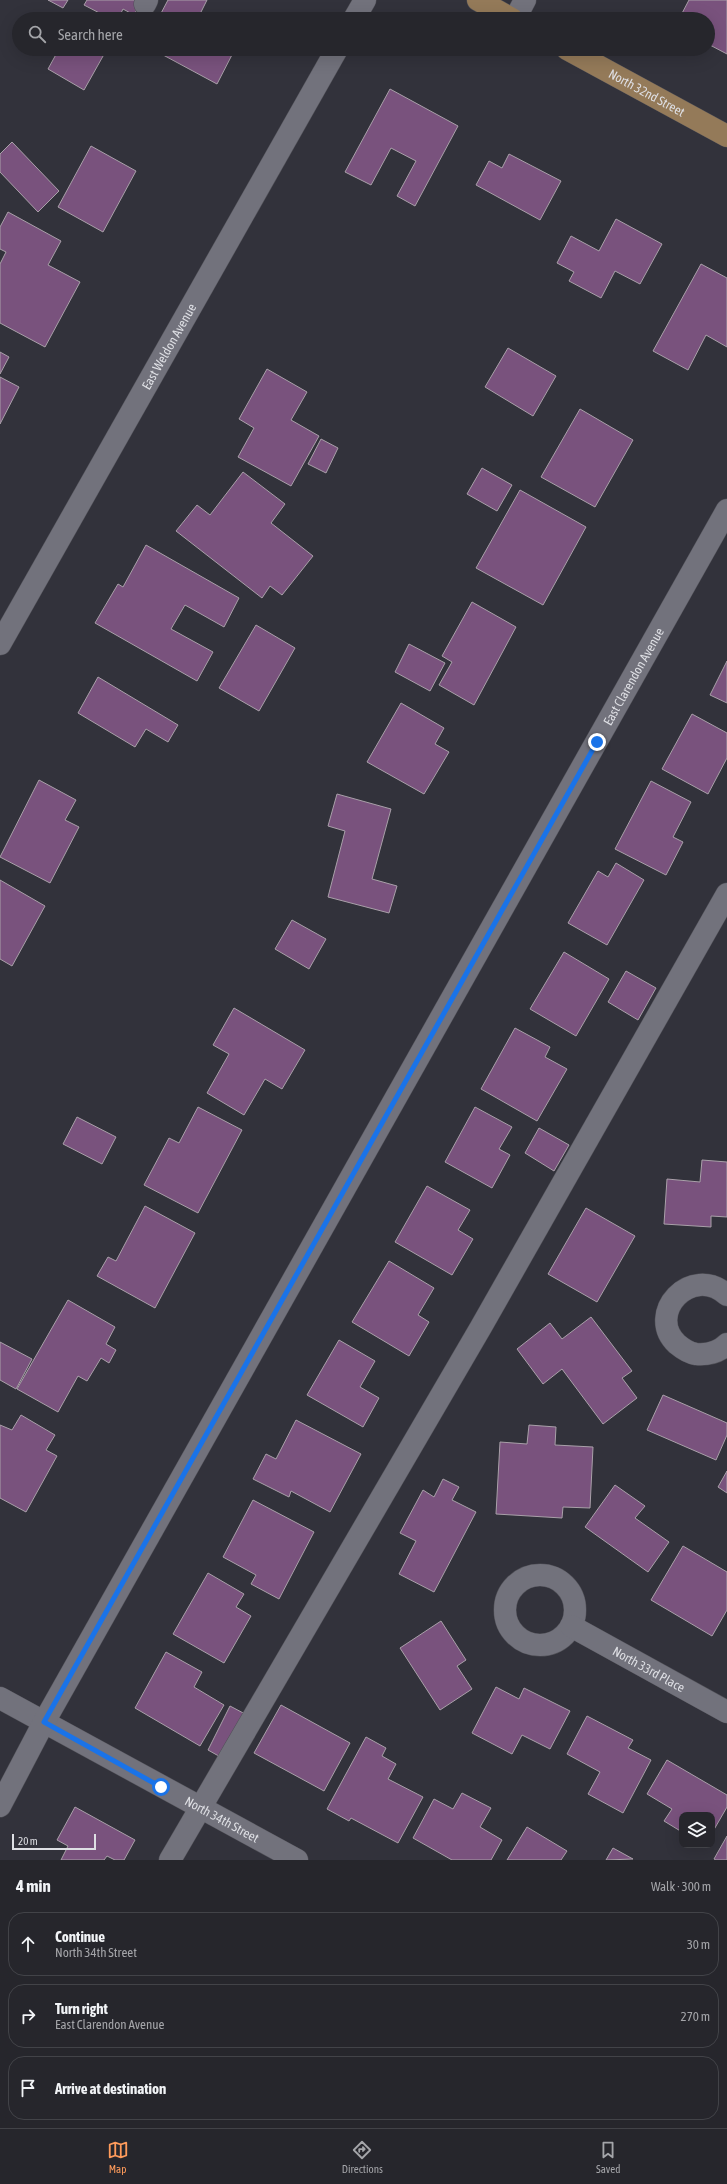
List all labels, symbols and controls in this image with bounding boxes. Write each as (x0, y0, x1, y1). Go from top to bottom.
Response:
search box (12, 12, 715, 56)
icon: search (26, 23, 48, 45)
text: Search here (58, 26, 123, 43)
street label: North 32nd Street (606, 66, 688, 119)
street label: East Weldon Avenue (138, 301, 199, 392)
street label: East Clarendon Avenue (600, 625, 667, 728)
route end (588, 733, 606, 751)
street label: North 33rd Place (610, 1643, 688, 1695)
route start (152, 1778, 170, 1796)
street label: North 34th Street (183, 1793, 262, 1845)
map controls (679, 1812, 715, 1848)
button: layers (679, 1812, 715, 1848)
scale bar (12, 1832, 96, 1851)
text: 20 m (18, 1835, 38, 1847)
text: 4 min (16, 1876, 51, 1896)
text: Walk · 300 m (651, 1879, 711, 1894)
text: Continue (55, 1928, 105, 1945)
icon: ahead (17, 1933, 39, 1955)
text: 30 m (687, 1937, 710, 1952)
text: North 34th Street (55, 1945, 137, 1960)
text: Turn right (55, 2000, 108, 2017)
icon: right (17, 2005, 39, 2027)
text: 270 m (681, 2009, 710, 2024)
text: East Clarendon Avenue (55, 2017, 164, 2032)
icon: arrive (17, 2077, 39, 2099)
text: Arrive at destination (55, 2080, 166, 2097)
tab: Map (107, 2139, 129, 2175)
tab: Directions (342, 2139, 383, 2175)
tab: Saved (596, 2139, 620, 2175)

